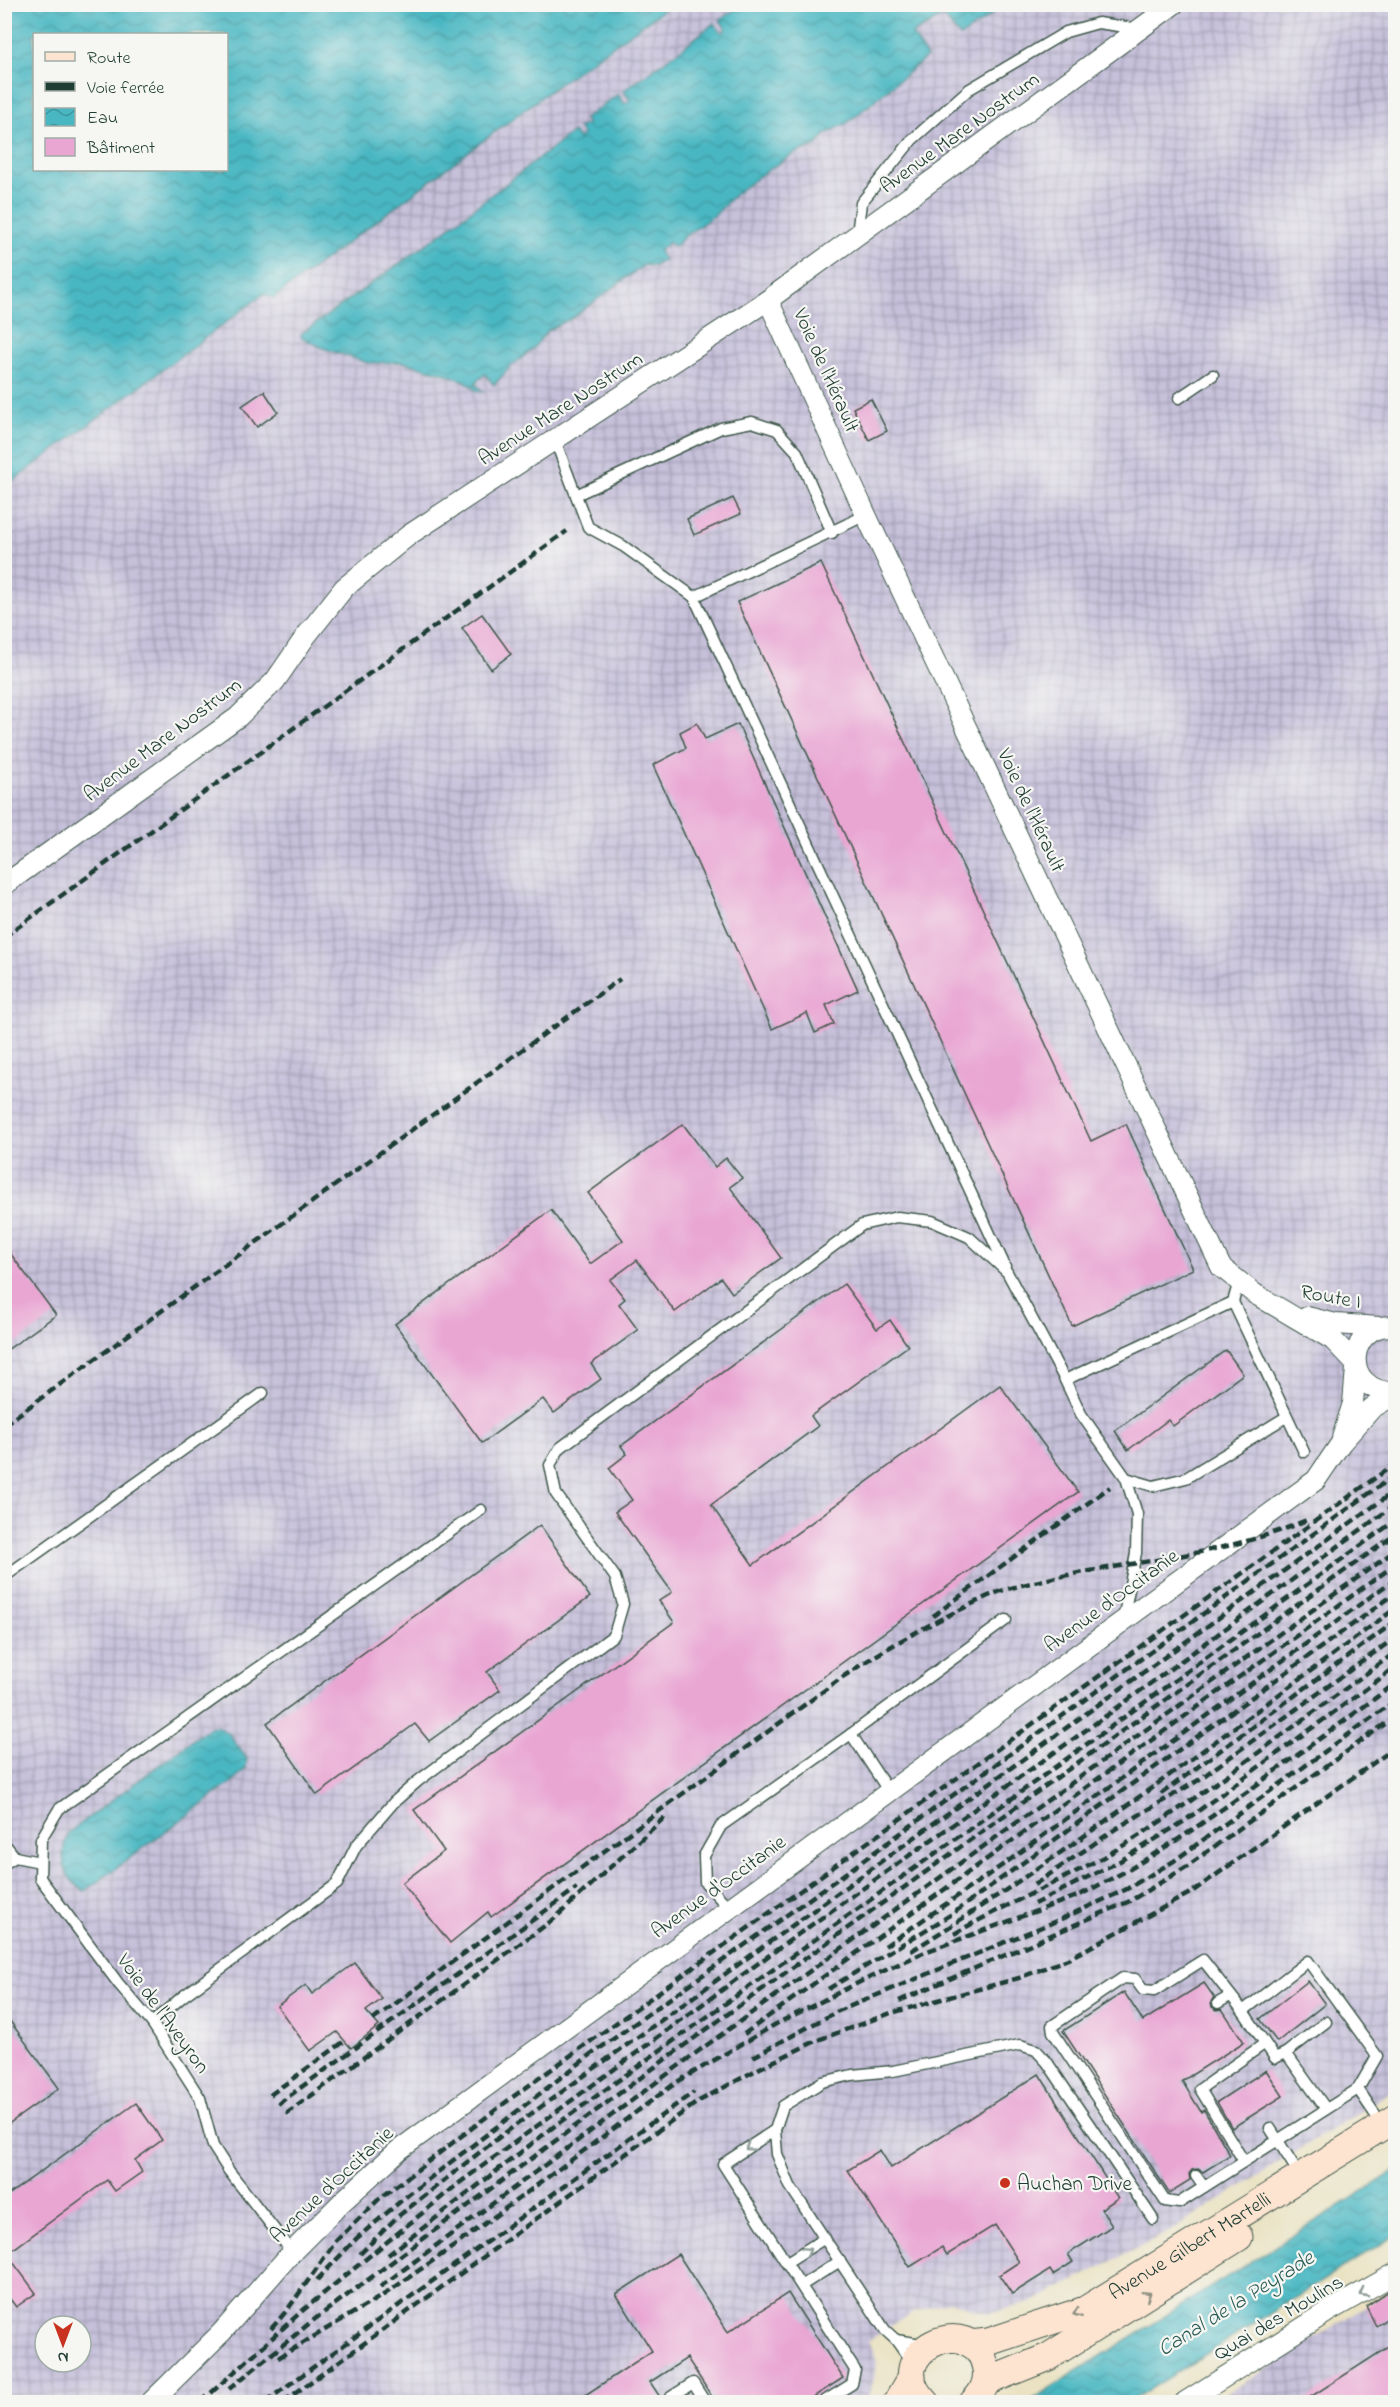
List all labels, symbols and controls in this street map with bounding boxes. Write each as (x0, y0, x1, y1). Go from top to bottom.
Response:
legend (33, 33, 228, 171)
text: Route (87, 46, 132, 72)
street label: Avenue Mare Nostrum (874, 65, 1046, 202)
text: Voie ferrée (86, 76, 165, 102)
text: Eau (87, 106, 118, 132)
text: Bâtiment (86, 136, 155, 162)
street label: Voie de l'Hérault (784, 303, 866, 438)
street label: Avenue Mare Nostrum (473, 345, 649, 474)
street label: Avenue Mare Nostrum (78, 671, 248, 810)
street label: Voie de l'Hérault (988, 743, 1072, 878)
street label: Route I (1298, 1278, 1363, 1318)
street label: Avenue d'Occitanie (1039, 1542, 1186, 1661)
street label: Avenue d'Occitanie (646, 1828, 793, 1947)
street label: Voie de l'Aveyron (106, 1947, 216, 2082)
street label: Avenue d'Occitanie (264, 2119, 402, 2251)
one-way arrow (745, 2140, 756, 2151)
place label: Auchan Drive (1017, 2170, 1133, 2200)
marker: Auchan Drive (998, 2176, 1012, 2190)
street label: Avenue Gilbert Martelli (1104, 2186, 1277, 2309)
water label: Canal de la Peyrade (1152, 2243, 1322, 2366)
one-way arrow (801, 2246, 811, 2258)
street label: Quai des Moulins (1208, 2268, 1350, 2369)
one-way arrow (1358, 2286, 1369, 2297)
one-way arrow (1141, 2291, 1152, 2302)
one-way arrow (1072, 2305, 1083, 2318)
north arrow (33, 2314, 93, 2374)
text: N (57, 2345, 68, 2369)

